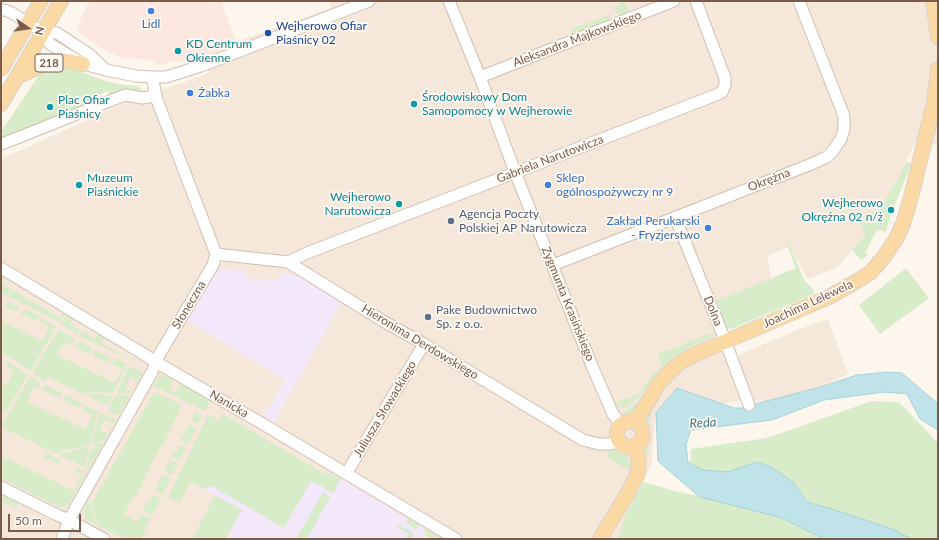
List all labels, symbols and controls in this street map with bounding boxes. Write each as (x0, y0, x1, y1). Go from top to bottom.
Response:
marker: Lidl (146, 6, 156, 16)
north arrow (8, 8, 48, 48)
street label: Aleksandra Majkowskiego (511, 8, 643, 70)
place label: Lidl (142, 17, 160, 31)
place label: Wejherowo Ofiar Piaśnicy 02 (276, 19, 367, 47)
text: N (33, 25, 47, 36)
marker: Wejherowo Ofiar Piaśnicy 02 (263, 28, 273, 38)
place label: KD Centrum Okienne (186, 37, 252, 65)
marker: KD Centrum Okienne (173, 46, 183, 56)
road number: 218 (35, 54, 63, 72)
place label: Żabka (198, 86, 230, 100)
marker: Żabka (185, 88, 195, 98)
place label: Środowiskowy Dom Samopomocy w Wejherowie (422, 90, 572, 118)
place label: Plac Ofiar Piaśnicy (58, 93, 110, 121)
marker: Środowiskowy Dom Samopomocy w Wejherowie (409, 99, 419, 109)
marker: Plac Ofiar Piaśnicy (45, 102, 55, 112)
street label: Gabriela Narutowicza (495, 132, 605, 186)
street label: Okrężna (746, 165, 792, 195)
place label: Muzeum Piaśnickie (87, 171, 139, 199)
place label: Sklep ogólnospożywczy nr 9 (556, 171, 673, 199)
marker: Muzeum Piaśnickie (74, 180, 84, 190)
marker: Sklep ogólnospożywczy nr 9 (543, 180, 553, 190)
place label: Wejherowo Narutowicza (325, 190, 391, 218)
place label: Wejherowo Okrężna 02 n/ż (801, 196, 883, 224)
marker: Wejherowo Narutowicza (394, 199, 404, 209)
marker: Wejherowo Okrężna 02 n/ż (886, 205, 896, 215)
place label: Agencja Poczty Polskiej AP Narutowicza (459, 207, 587, 235)
place label: Zakład Perukarski - Fryzjerstwo (606, 214, 700, 242)
marker: Agencja Poczty Polskiej AP Narutowicza (446, 216, 456, 226)
marker: Zakład Perukarski - Fryzjerstwo (703, 223, 713, 233)
street label: Zygmunta Krasińskiego (538, 245, 598, 363)
street label: Joachima Lelewela (761, 277, 855, 331)
street label: Słoneczna (169, 278, 209, 332)
street label: Dolna (700, 294, 726, 328)
street label: Hieronima Derdowskiego (359, 301, 481, 383)
place label: Pake Budownictwo Sp. z o.o. (436, 303, 537, 331)
marker: Pake Budownictwo Sp. z o.o. (423, 312, 433, 322)
street label: Juliusza Słowackiego (351, 358, 419, 460)
street label: Nanicka (207, 387, 251, 421)
water label: Reda (689, 414, 717, 432)
scale bar (10, 506, 83, 532)
text: 50 m (15, 513, 42, 528)

